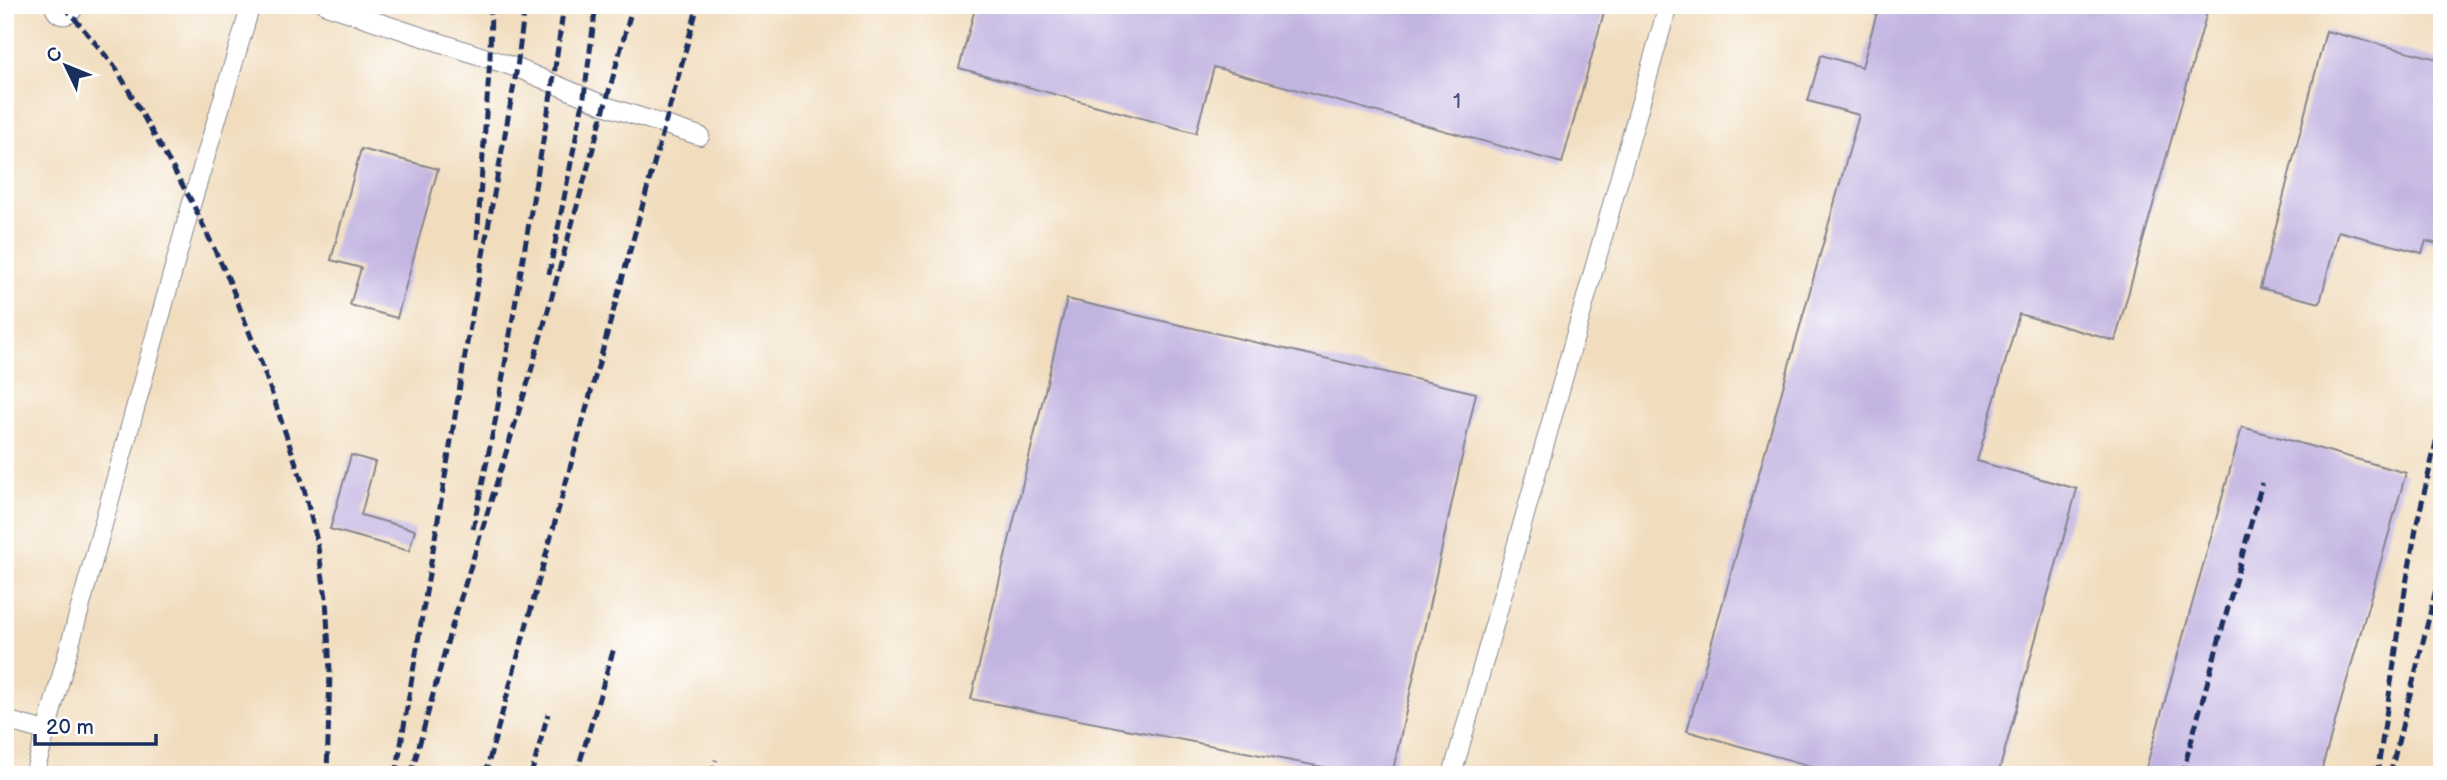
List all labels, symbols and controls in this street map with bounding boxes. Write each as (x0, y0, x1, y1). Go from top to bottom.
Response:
north arrow (32, 32, 102, 102)
text: С (42, 43, 68, 68)
house number: 1 (1453, 89, 1461, 114)
scale bar (35, 703, 156, 747)
text: 20 m (46, 715, 94, 740)

